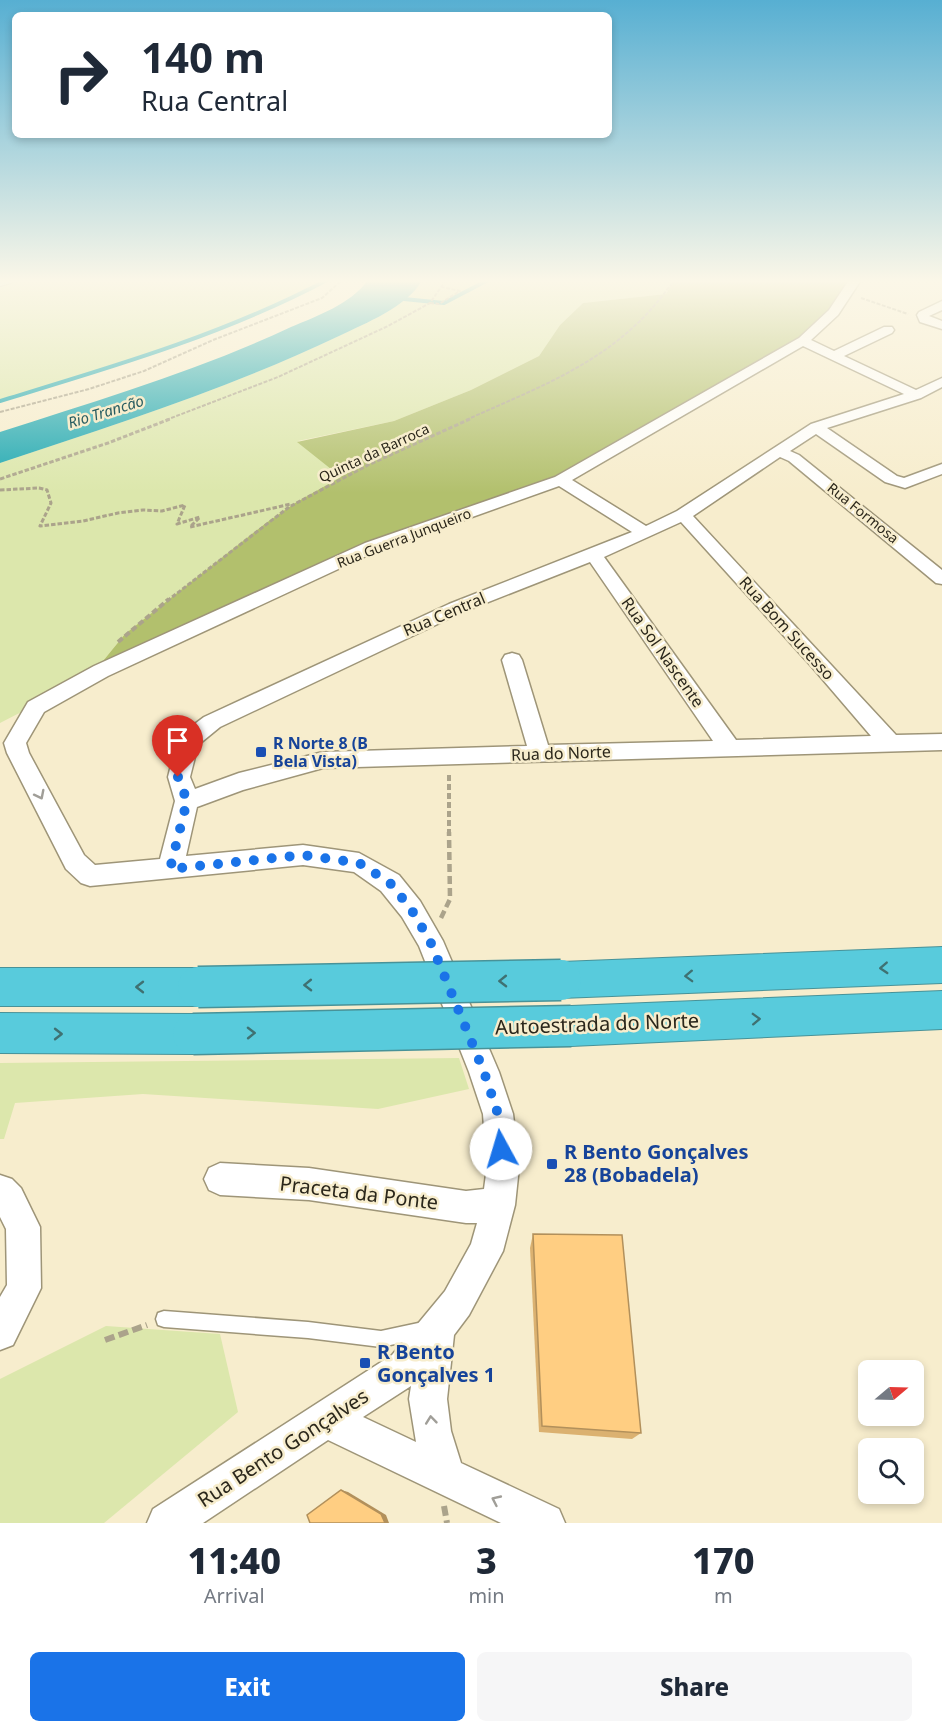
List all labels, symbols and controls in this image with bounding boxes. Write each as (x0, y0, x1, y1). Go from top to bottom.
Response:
text: 140 m (141, 28, 265, 85)
icon: right (42, 36, 120, 114)
text: Rua Central (141, 82, 288, 119)
water label: Rio Trancão (65, 390, 146, 432)
street label: Quinta da Barroca (315, 419, 432, 486)
street label: Rua Formosa (824, 478, 903, 547)
street label: Rua Guerra Junqueiro (334, 503, 474, 572)
street label: Rua Bom Sucesso (734, 571, 840, 685)
street label: Rua Central (400, 587, 488, 641)
street label: Rua Sol Nascente (617, 592, 709, 712)
pin (152, 715, 203, 777)
icon: arrive (161, 724, 194, 757)
place label: R Norte 8 (B Bela Vista) (273, 732, 368, 772)
street label: Rua do Norte (511, 740, 611, 766)
marker: R Norte 8 (B Bela Vista) (254, 745, 268, 759)
one-way arrow (33, 789, 44, 800)
one-way arrow (879, 961, 888, 974)
one-way arrow (684, 970, 693, 982)
one-way arrow (498, 975, 507, 988)
one-way arrow (304, 979, 313, 991)
one-way arrow (135, 981, 144, 993)
street label: Autoestrada do Norte (495, 1006, 699, 1041)
one-way arrow (751, 1012, 760, 1025)
one-way arrow (247, 1026, 256, 1039)
one-way arrow (54, 1028, 63, 1040)
position arrow (469, 1117, 533, 1181)
place label: R Bento Gonçalves 28 (Bobadela) (564, 1138, 749, 1188)
marker: R Bento Gonçalves 28 (Bobadela) (545, 1157, 559, 1171)
street label: Praceta da Ponte (278, 1169, 440, 1216)
place label: R Bento Gonçalves 1 (377, 1338, 495, 1388)
marker: R Bento Gonçalves 1 (358, 1356, 372, 1370)
north arrow (858, 1360, 924, 1426)
map controls (858, 1360, 924, 1504)
street label: Rua Bento Gonçalves (192, 1382, 373, 1513)
one-way arrow (425, 1415, 437, 1425)
button: search (858, 1438, 924, 1504)
one-way arrow (491, 1495, 502, 1507)
text: 11:40 (187, 1536, 281, 1585)
text: 3 (476, 1536, 497, 1585)
text: 170 (692, 1536, 755, 1585)
text: Arrival (204, 1582, 265, 1609)
text: min (468, 1582, 505, 1609)
text: m (714, 1582, 733, 1609)
button: Exit (30, 1652, 465, 1721)
button: Share (477, 1652, 912, 1721)

